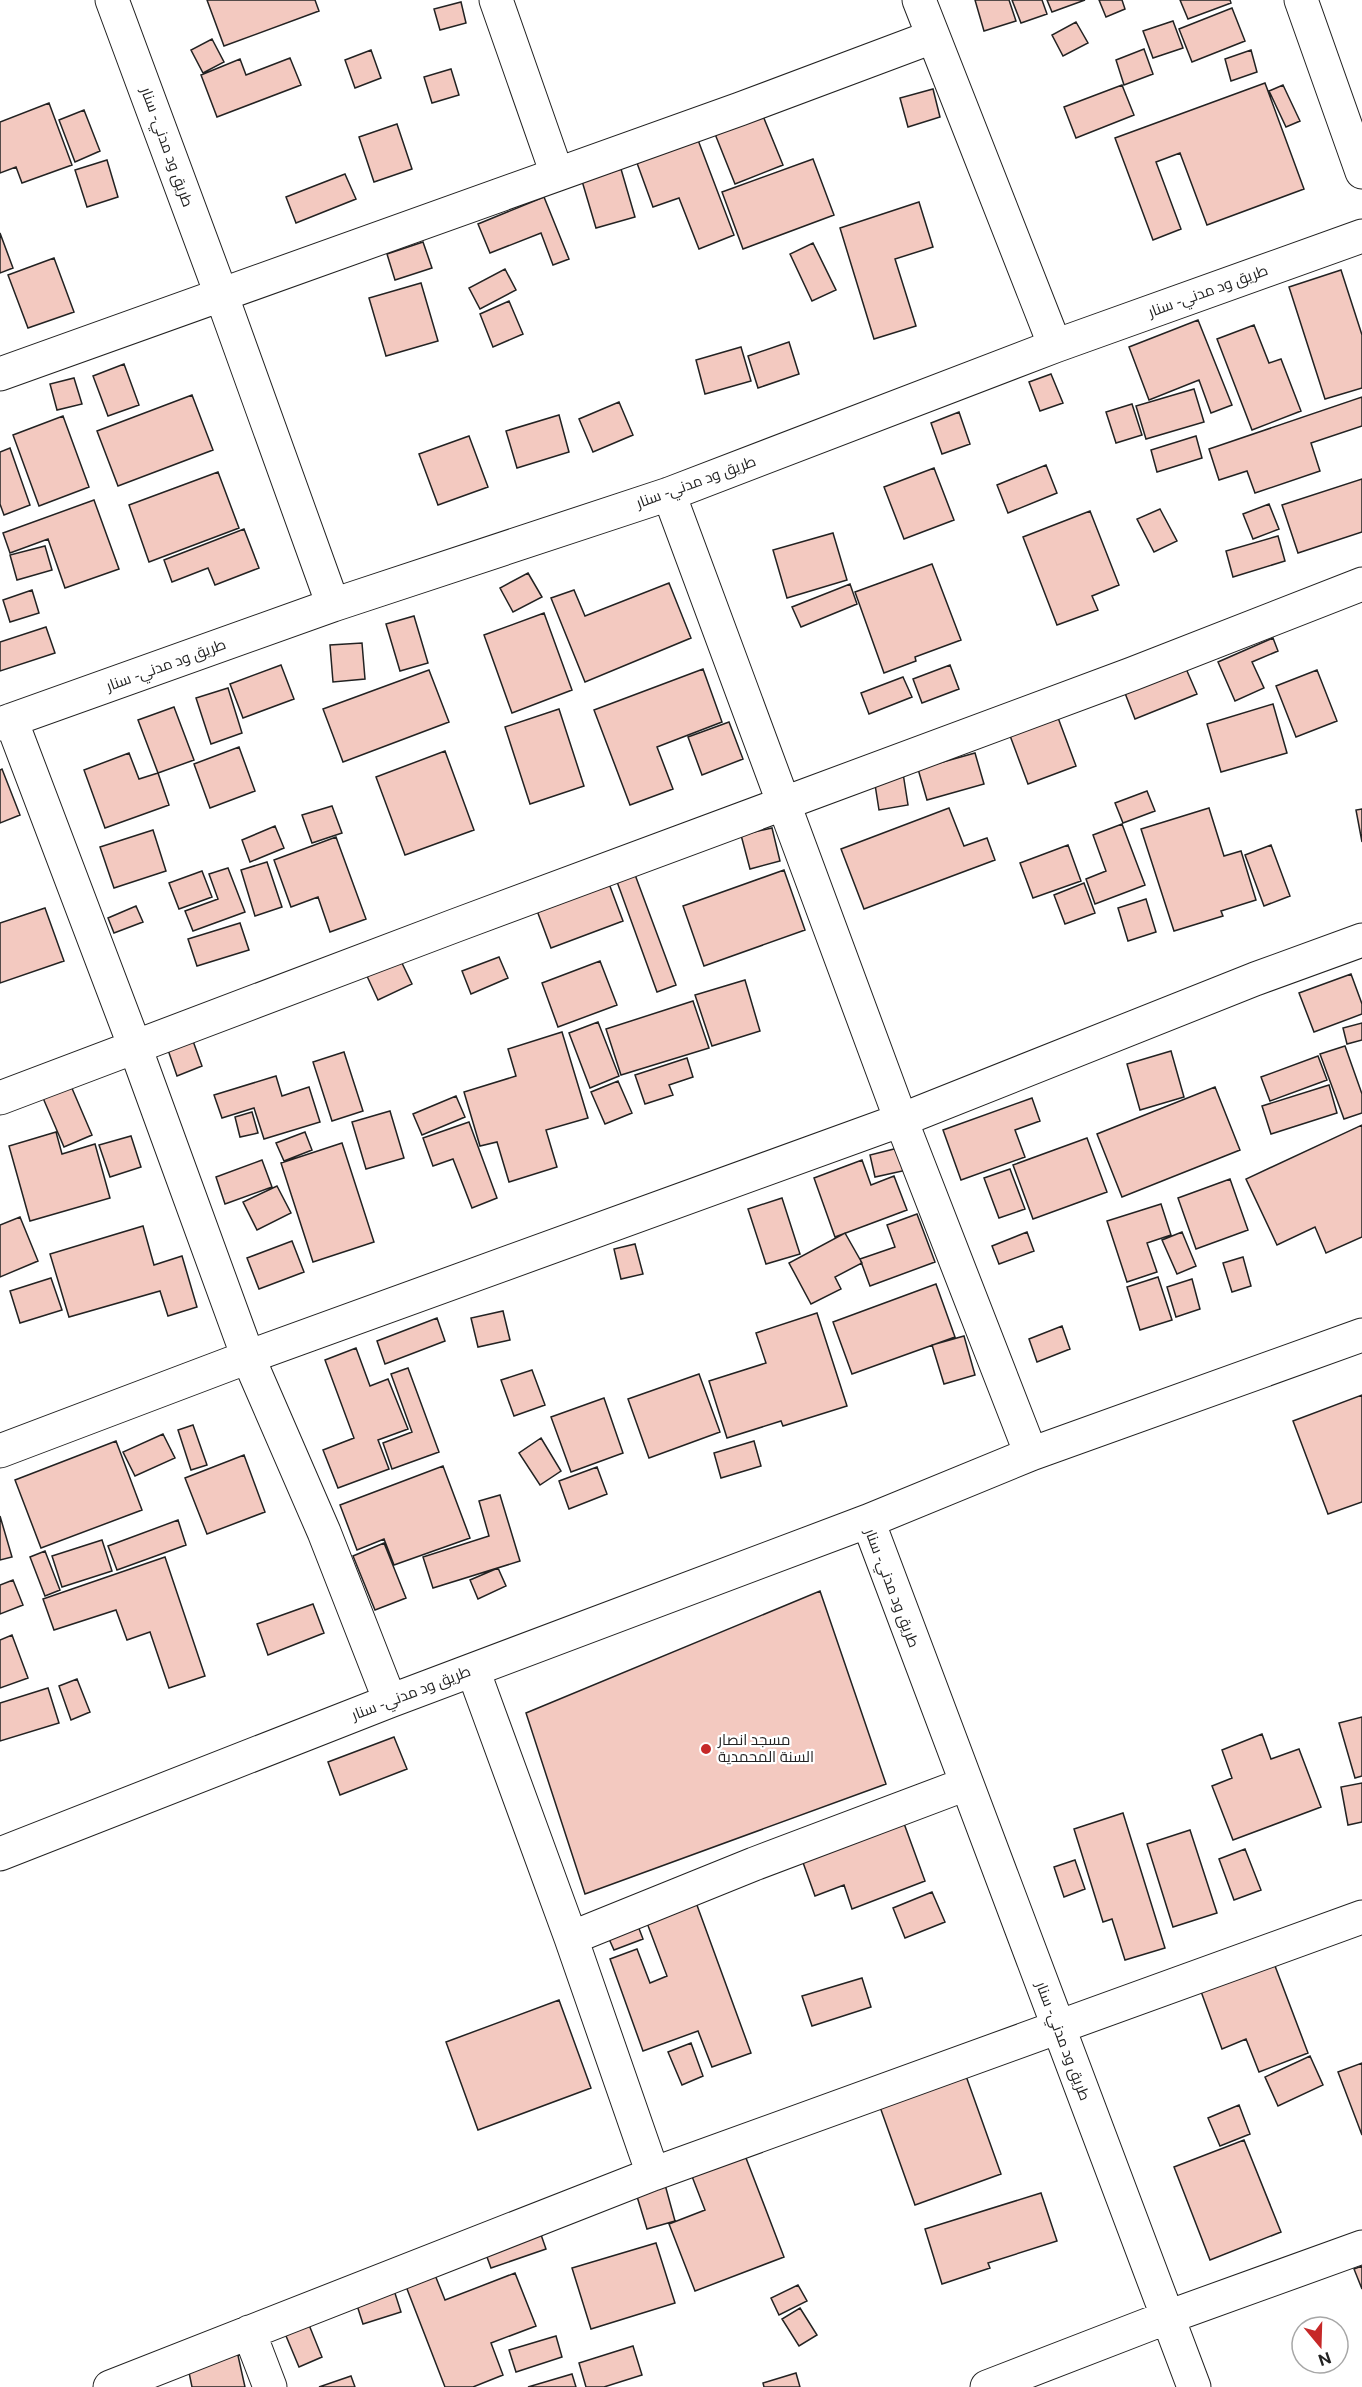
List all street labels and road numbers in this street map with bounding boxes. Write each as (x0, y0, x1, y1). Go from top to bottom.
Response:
street label: طريق ود مدني - سنار (134, 84, 197, 210)
street label: طريق ود مدني - سنار (1145, 261, 1271, 324)
street label: طريق ود مدني - سنار (633, 452, 759, 515)
street label: طريق ود مدني - سنار (103, 635, 229, 698)
street label: طريق ود مدني - سنار (858, 1525, 923, 1651)
street label: طريق ود مدني - سنار (348, 1662, 474, 1727)
street label: طريق ود مدني - سنار (1029, 1978, 1094, 2104)

